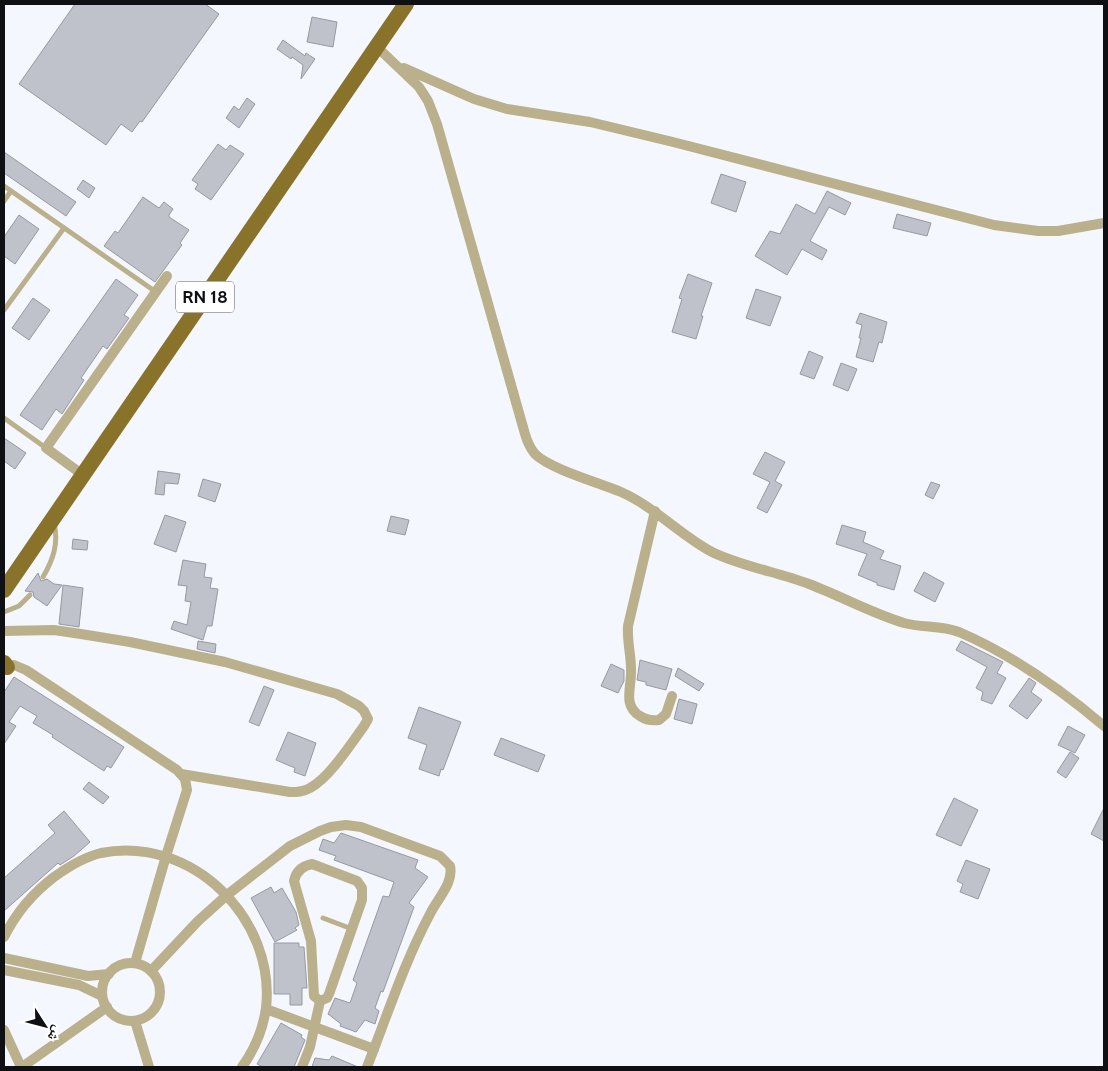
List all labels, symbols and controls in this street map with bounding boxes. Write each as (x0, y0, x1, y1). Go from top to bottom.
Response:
road number: RN 18 (176, 282, 234, 312)
north arrow (20, 1001, 70, 1051)
text: ش (44, 1022, 67, 1045)

